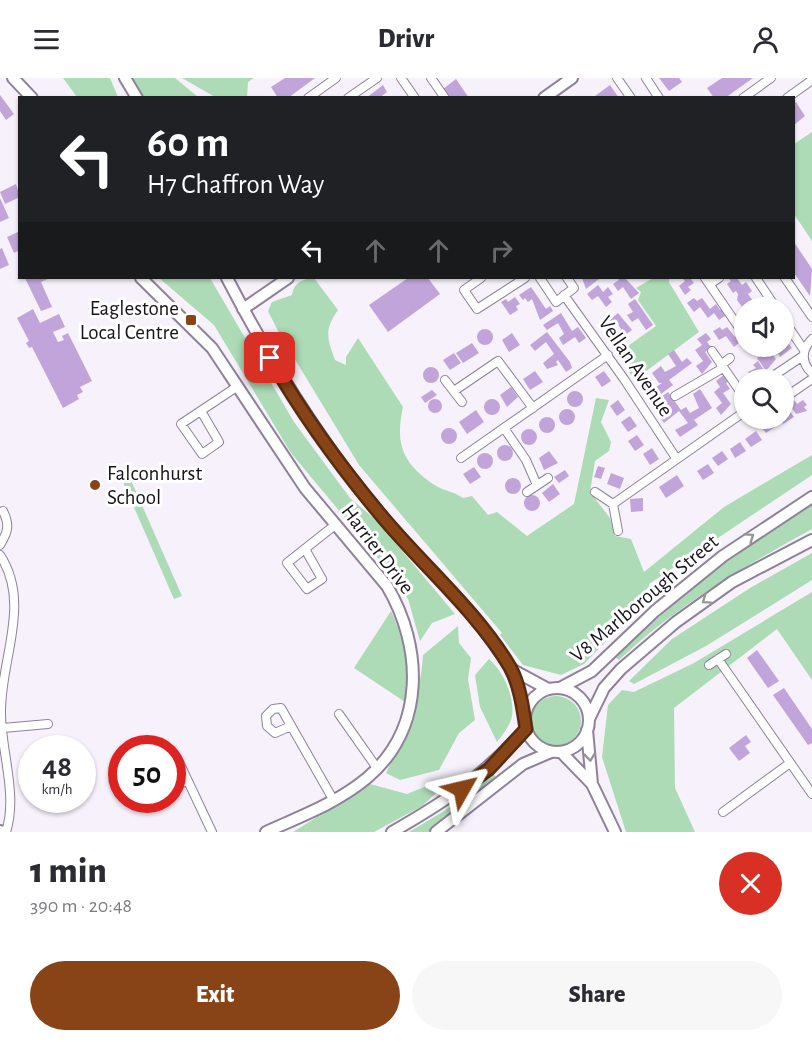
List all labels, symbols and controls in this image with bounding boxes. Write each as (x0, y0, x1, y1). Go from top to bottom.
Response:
icon: menu (30, 23, 63, 56)
icon: person (749, 23, 782, 56)
text: Drivr (378, 25, 434, 52)
icon: left (48, 120, 126, 198)
text: 60 m (147, 122, 229, 164)
text: H7 Chaffron Way (147, 171, 324, 198)
icon: left (296, 234, 329, 267)
icon: ahead (359, 234, 392, 267)
icon: ahead (422, 234, 455, 267)
icon: right (485, 234, 518, 267)
map controls (734, 297, 794, 429)
button: sound (734, 297, 794, 357)
place label: Eaglestone Local Centre (80, 298, 179, 343)
street label: Vellan Avenue (594, 312, 677, 420)
marker: Eaglestone Local Centre (184, 313, 198, 327)
pin (244, 332, 295, 383)
icon: arrive (253, 341, 286, 374)
button: search (734, 369, 794, 429)
place label: Falconhurst School (107, 463, 202, 508)
marker: Falconhurst School (88, 478, 102, 492)
street label: Harrier Drive (337, 501, 418, 598)
street label: V8 Marlborough Street (566, 530, 722, 666)
one-way arrow (743, 533, 754, 544)
one-way arrow (702, 593, 713, 604)
speed limit sign: 50 (108, 735, 186, 813)
text: 48 (42, 752, 72, 782)
one-way arrow (583, 753, 596, 762)
position arrow (430, 757, 494, 821)
text: km/h (42, 782, 72, 797)
button: close (719, 852, 782, 915)
text: 1 min (30, 853, 107, 889)
text: 390 m · 20:48 (30, 896, 132, 916)
button: Exit (30, 961, 400, 1030)
button: Share (412, 961, 782, 1030)

